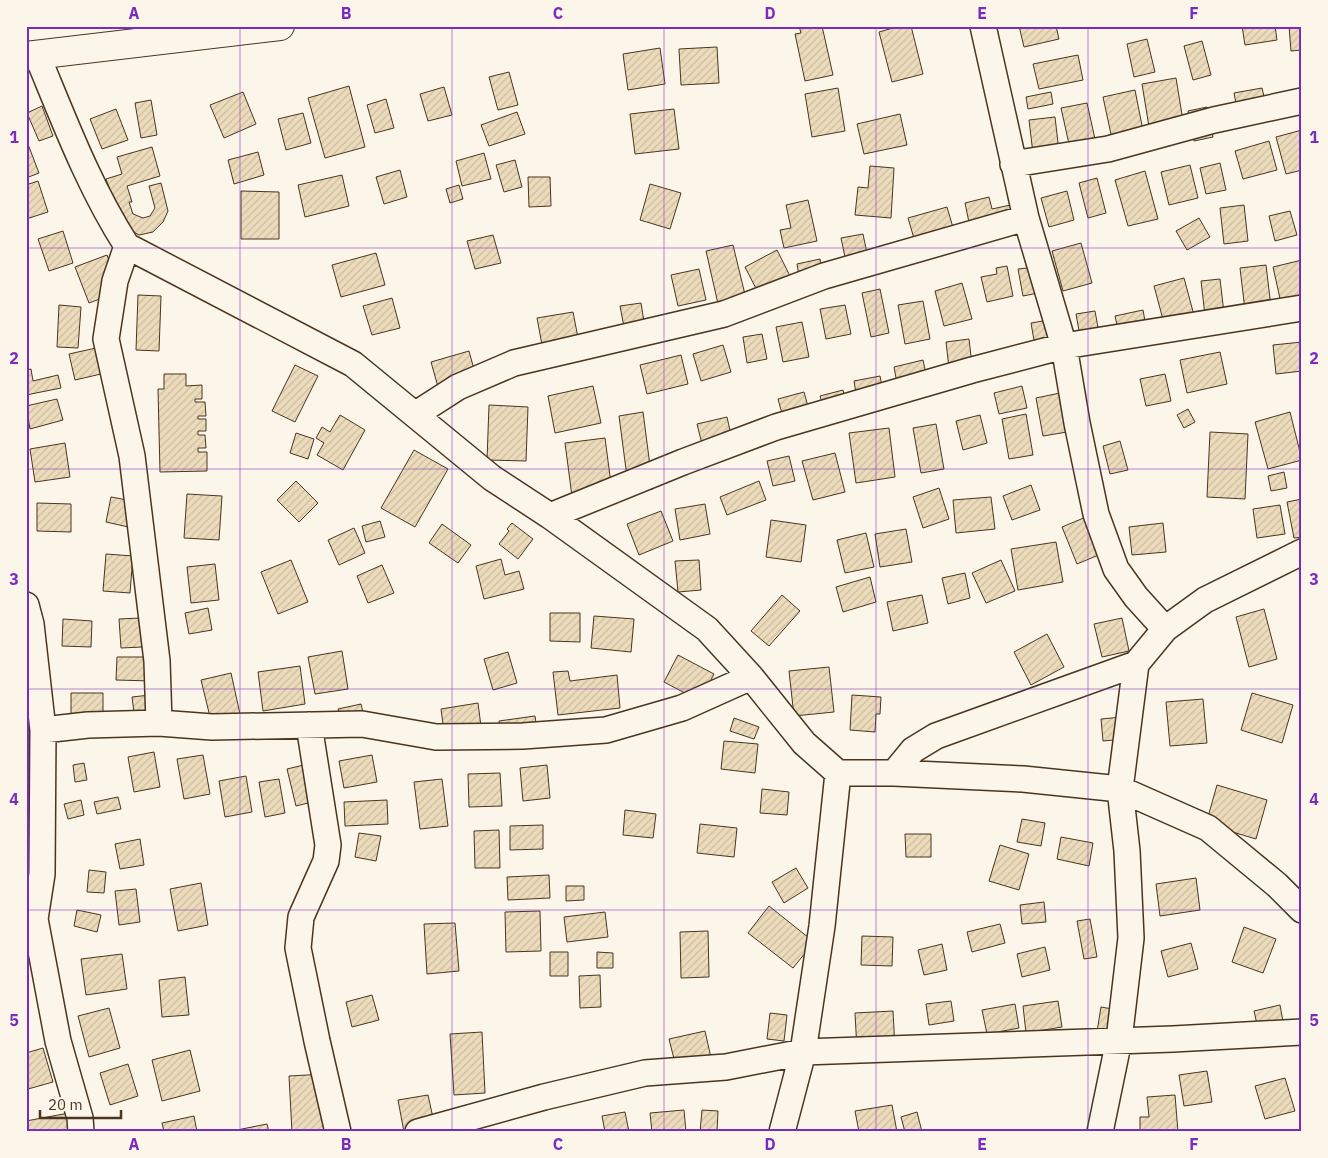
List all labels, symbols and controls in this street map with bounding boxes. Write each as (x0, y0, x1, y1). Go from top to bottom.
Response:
text: A (129, 3, 140, 23)
text: B (341, 3, 352, 23)
text: C (553, 3, 563, 23)
text: D (764, 3, 776, 23)
text: E (977, 3, 987, 23)
text: F (1189, 3, 1199, 23)
text: 1 (9, 127, 19, 147)
text: 1 (1309, 127, 1319, 147)
text: 2 (9, 348, 19, 368)
text: 2 (1309, 348, 1319, 368)
text: 3 (9, 569, 19, 589)
text: 3 (1309, 569, 1319, 589)
text: 4 (9, 789, 19, 809)
text: 4 (1309, 789, 1319, 809)
text: 5 (9, 1010, 19, 1030)
text: 5 (1309, 1010, 1319, 1030)
scale bar (40, 1088, 121, 1120)
text: 20 m (48, 1095, 83, 1114)
text: A (129, 1134, 140, 1154)
text: B (341, 1134, 352, 1154)
text: C (553, 1134, 563, 1154)
text: D (764, 1134, 776, 1154)
text: E (977, 1134, 987, 1154)
text: F (1189, 1134, 1199, 1154)

